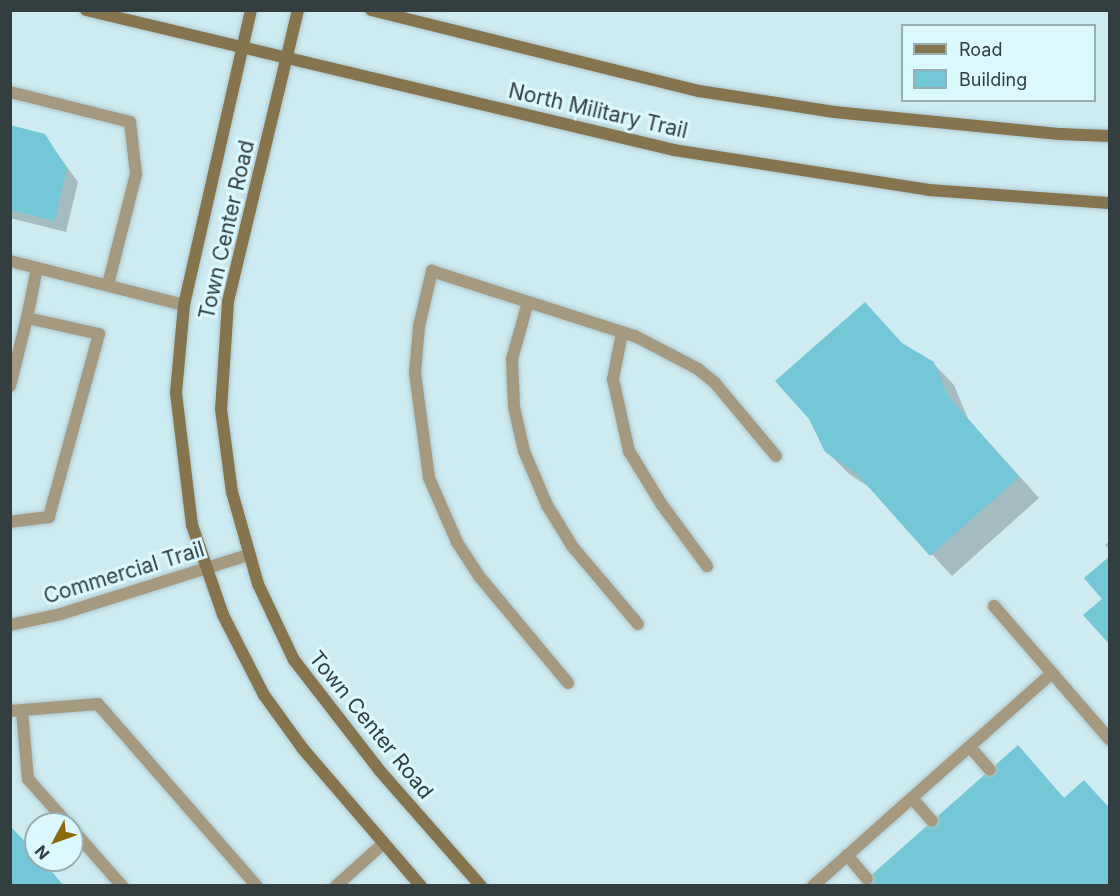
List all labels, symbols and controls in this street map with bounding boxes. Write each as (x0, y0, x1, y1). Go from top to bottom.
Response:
legend (901, 24, 1096, 102)
text: Road (959, 39, 1002, 60)
text: Building (959, 69, 1027, 90)
street label: North Military Trail (506, 78, 690, 144)
street label: Town Center Road (194, 138, 260, 322)
street label: Commercial Trail (41, 537, 207, 609)
street label: Town Center Road (304, 646, 438, 804)
north arrow (24, 812, 84, 872)
text: N (30, 841, 53, 864)

